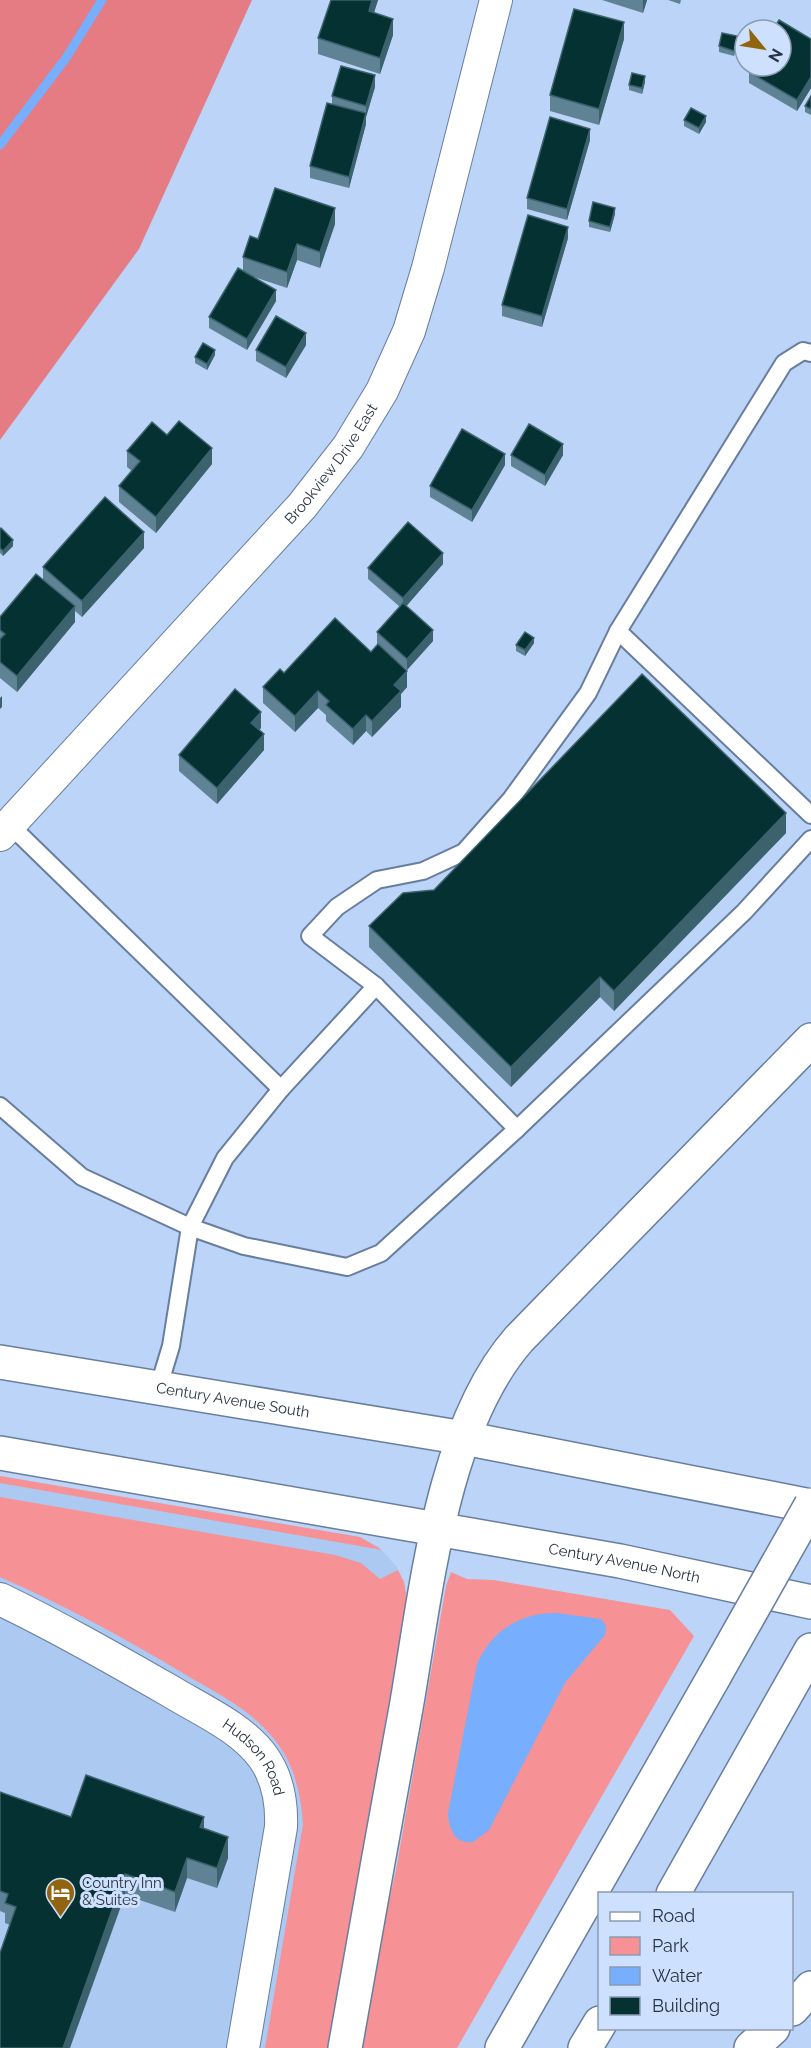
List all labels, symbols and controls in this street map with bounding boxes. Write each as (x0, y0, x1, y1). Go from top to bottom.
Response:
north arrow (733, 18, 793, 78)
text: N (764, 45, 787, 65)
street label: Brookview Drive East (281, 400, 381, 528)
street label: Century Avenue South (155, 1379, 311, 1422)
street label: Century Avenue North (547, 1540, 702, 1587)
street label: Hudson Road (219, 1715, 288, 1797)
place label: Country Inn & Suites (82, 1874, 162, 1909)
hotel icon: Country Inn & Suites (45, 1876, 77, 1918)
legend (598, 1892, 793, 2030)
text: Road (652, 1905, 695, 1926)
text: Park (652, 1935, 689, 1956)
text: Water (652, 1965, 703, 1986)
text: Building (652, 1995, 720, 2016)

